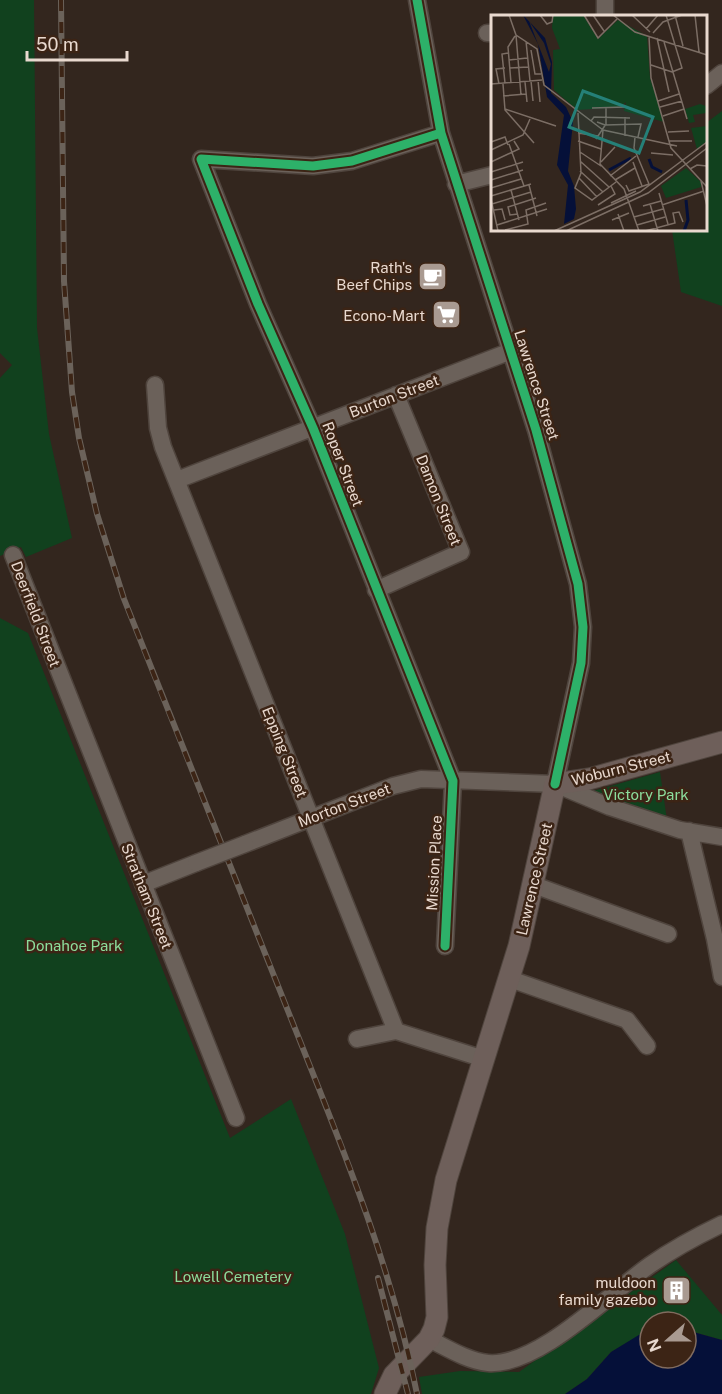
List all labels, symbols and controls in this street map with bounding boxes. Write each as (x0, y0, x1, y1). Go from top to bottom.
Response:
inset map (491, 15, 707, 231)
scale bar (27, 24, 128, 62)
text: 50 m (36, 34, 79, 55)
place label: Rath's Beef Chips (336, 259, 412, 293)
cafe icon: Rath's Beef Chips (417, 260, 449, 292)
supermarket icon: Econo-Mart (430, 299, 462, 331)
place label: Econo-Mart (343, 307, 425, 324)
street label: Lawrence Street (511, 328, 563, 442)
street label: Burton Street (347, 371, 441, 421)
street label: Roper Street (319, 419, 367, 509)
street label: Damon Street (413, 452, 465, 548)
street label: Deerfield Street (8, 559, 64, 669)
street label: Epping Street (259, 704, 311, 800)
street label: Woburn Street (570, 747, 673, 789)
street label: Morton Street (295, 780, 393, 830)
park label: Victory Park (603, 786, 689, 803)
street label: Mission Place (423, 815, 445, 911)
street label: Lawrence Street (513, 821, 555, 937)
street label: Stratham Street (118, 841, 176, 951)
park label: Donahoe Park (26, 937, 122, 954)
park label: Lowell Cemetery (174, 1268, 292, 1285)
place label: muldoon family gazebo (559, 1274, 656, 1308)
building icon: muldoon family gazebo (661, 1275, 693, 1307)
north arrow (638, 1310, 698, 1370)
text: N (643, 1336, 666, 1354)

